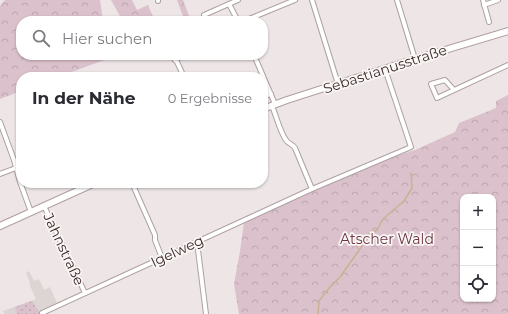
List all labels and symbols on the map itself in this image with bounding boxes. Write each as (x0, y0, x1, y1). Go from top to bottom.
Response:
street label: Sebastianusstraße (321, 41, 449, 97)
street label: Jahnstraße (39, 209, 89, 288)
park label: Atscher Wald (340, 230, 434, 248)
street label: Igelweg (148, 231, 206, 271)

